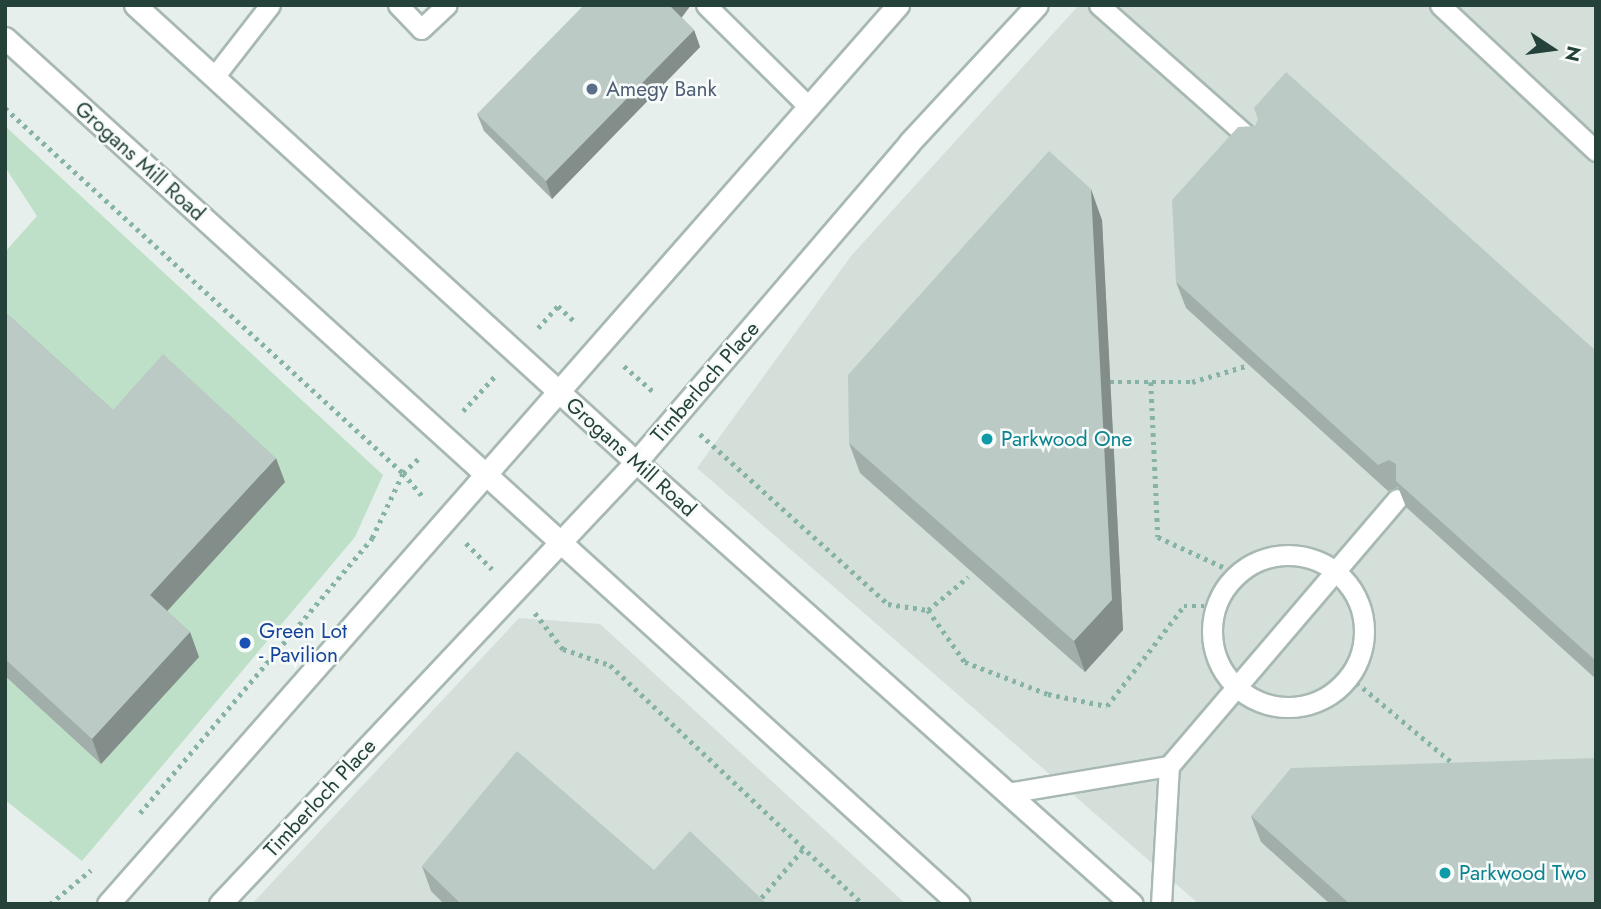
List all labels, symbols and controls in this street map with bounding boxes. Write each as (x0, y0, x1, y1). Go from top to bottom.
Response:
north arrow (1517, 14, 1587, 84)
text: N (1558, 43, 1588, 64)
place label: Amegy Bank (606, 76, 717, 102)
marker: Amegy Bank (584, 81, 600, 97)
street label: Grogans Mill Road (70, 96, 210, 226)
street label: Timberloch Place (645, 316, 765, 448)
street label: Grogans Mill Road (561, 392, 701, 522)
place label: Parkwood One (1001, 426, 1132, 452)
marker: Parkwood One (979, 431, 995, 447)
place label: Green Lot - Pavilion (259, 618, 347, 668)
marker: Green Lot - Pavilion (237, 635, 253, 651)
street label: Timberloch Place (259, 734, 381, 862)
place label: Parkwood Two (1459, 860, 1586, 886)
marker: Parkwood Two (1437, 865, 1453, 881)

